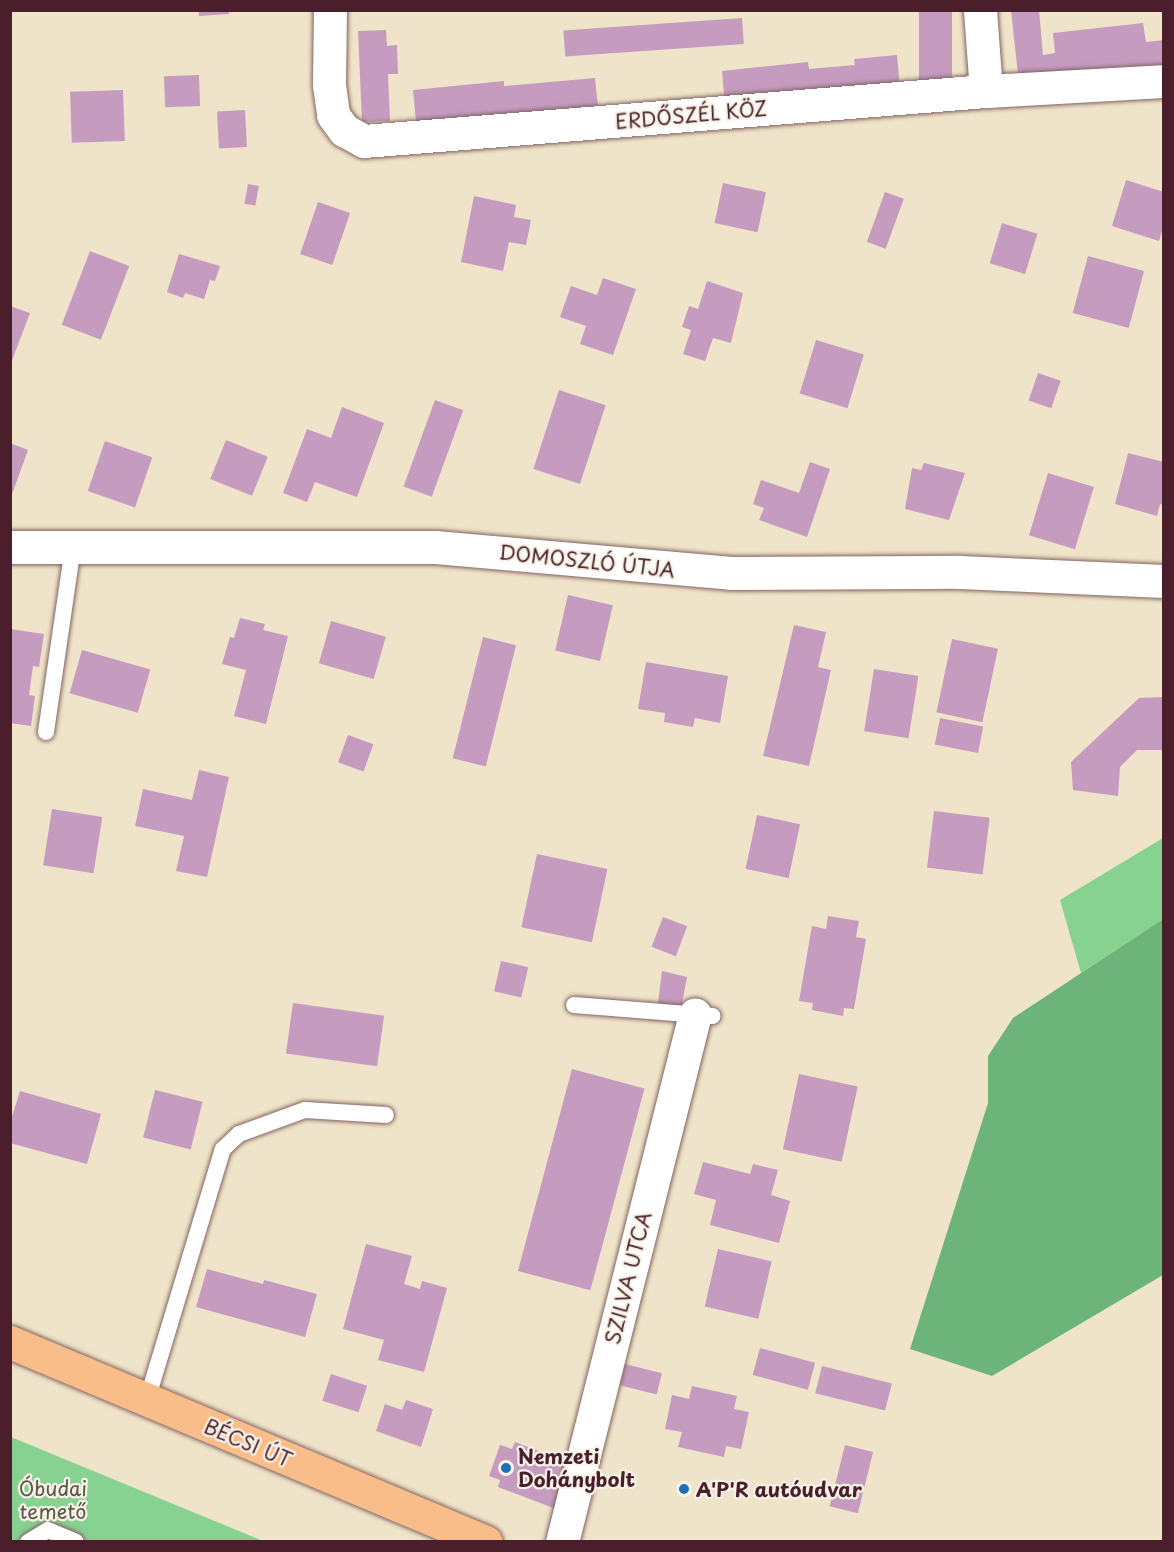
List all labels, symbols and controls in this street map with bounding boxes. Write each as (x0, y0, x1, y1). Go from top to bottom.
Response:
street label: ERDŐSZÉL KÖZ (613, 96, 769, 134)
street label: DOMOSZLÓ ÚTJA (497, 540, 677, 582)
street label: SZILVA UTCA (600, 1209, 656, 1347)
street label: BÉCSI ÚT (200, 1413, 296, 1473)
place label: Nemzeti Dohánybolt (518, 1444, 635, 1491)
marker: Nemzeti Dohánybolt (499, 1461, 513, 1475)
park label: Óbudai temető (19, 1476, 87, 1523)
place label: A'P'R autóudvar (696, 1477, 864, 1501)
marker: A'P'R autóudvar (677, 1482, 691, 1496)

